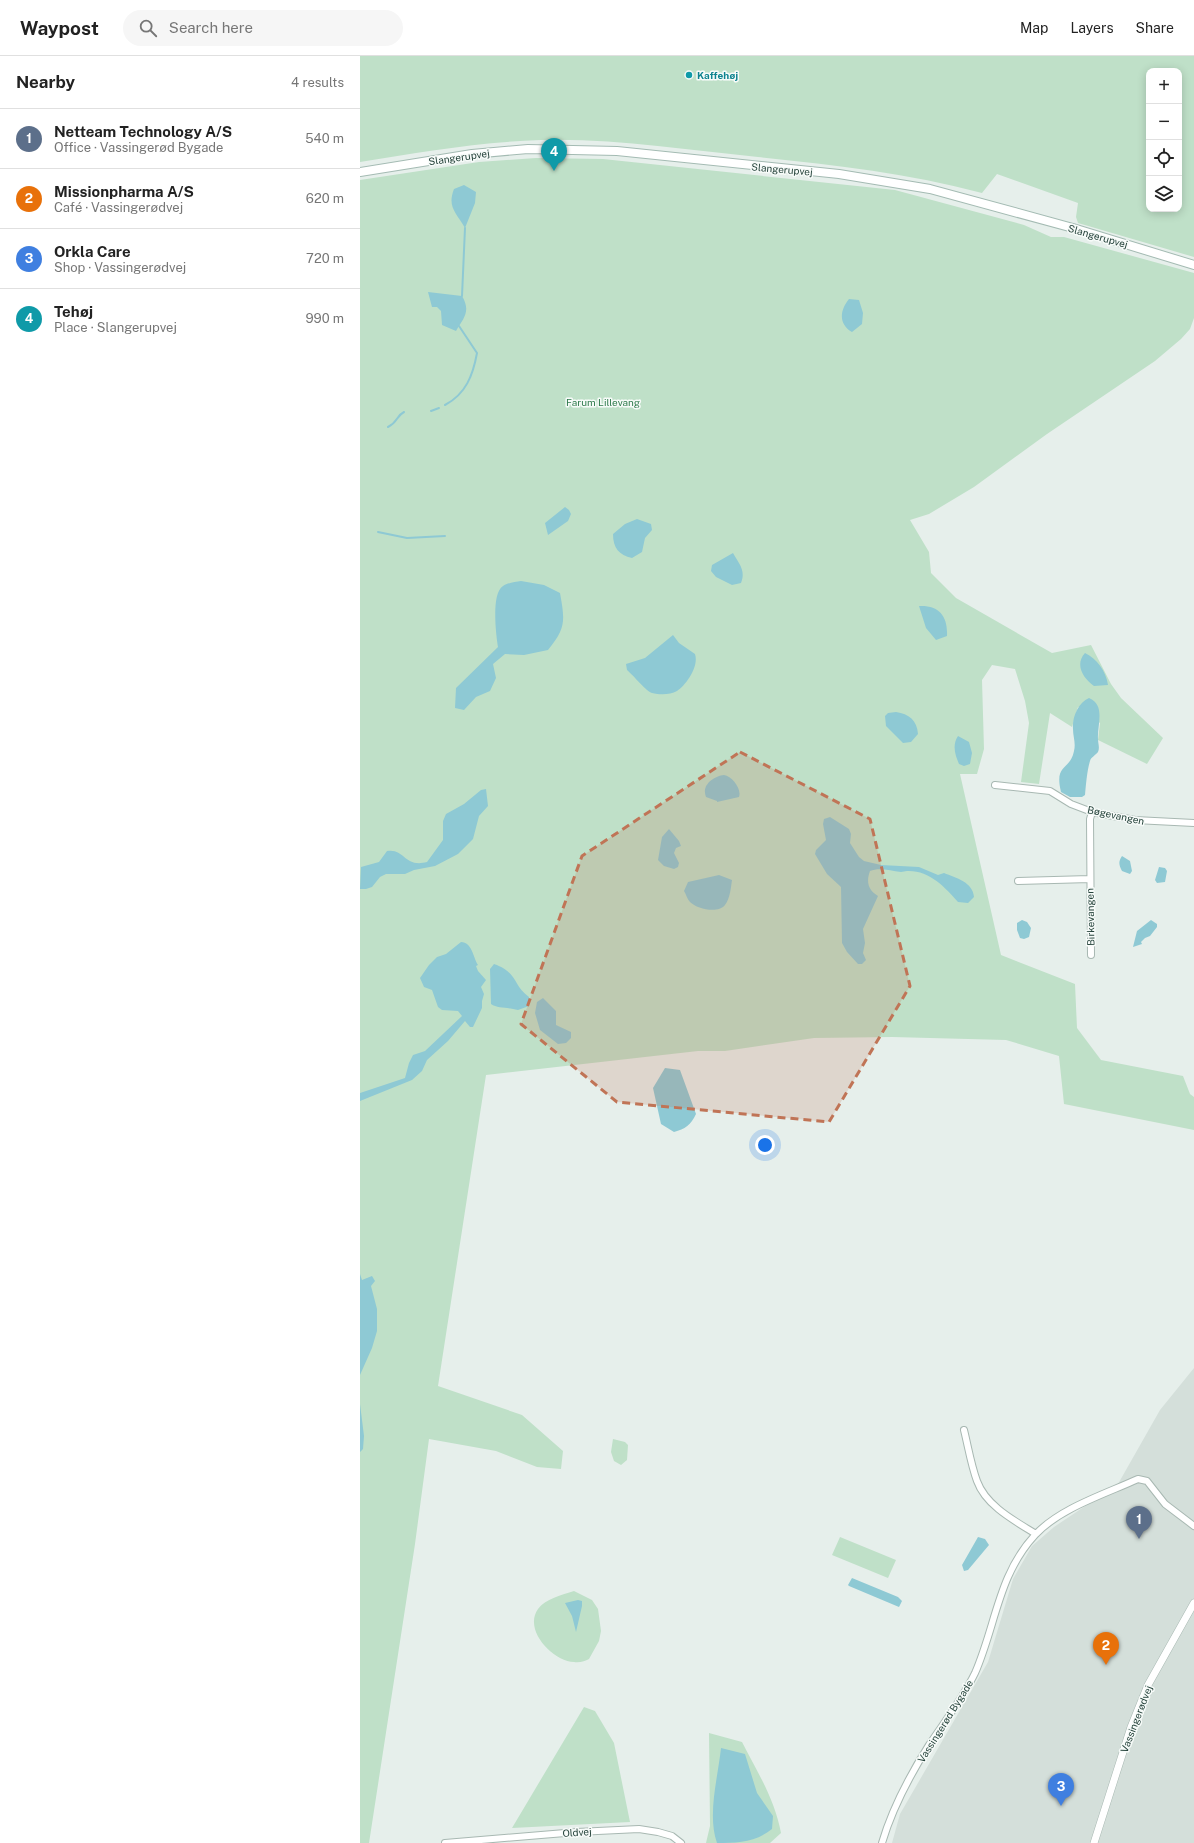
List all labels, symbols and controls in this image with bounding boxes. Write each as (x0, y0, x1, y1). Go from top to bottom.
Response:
search box (123, 10, 403, 46)
text: Waypost (20, 17, 99, 39)
icon: search (137, 17, 159, 39)
text: Search here (169, 19, 253, 36)
text: Map (1020, 20, 1048, 36)
text: Layers (1070, 20, 1114, 36)
text: Share (1136, 20, 1174, 36)
map controls (1146, 68, 1182, 212)
button: + (1146, 68, 1182, 104)
place label: Kaffehøj (697, 69, 738, 81)
marker: Kaffehøj (684, 70, 694, 80)
text: Nearby (16, 72, 75, 92)
text: 4 results (291, 75, 344, 90)
button: − (1146, 104, 1182, 140)
text: Netteam Technology A/S (54, 123, 232, 140)
text: 1 (26, 131, 32, 146)
text: 540 m (305, 131, 344, 146)
pin: 4 (541, 138, 567, 171)
text: Office · Vassingerød Bygade (54, 140, 223, 155)
button: locate (1146, 140, 1182, 176)
street label: Slangerupvej (428, 147, 490, 167)
street label: Slangerupvej (751, 160, 813, 178)
button: layers (1146, 176, 1182, 212)
text: Missionpharma A/S (54, 183, 194, 200)
text: 2 (25, 191, 33, 206)
text: 620 m (306, 191, 344, 206)
text: Café · Vassingerødvej (54, 200, 183, 215)
street label: Slangerupvej (1067, 222, 1129, 250)
text: Orkla Care (54, 243, 131, 260)
text: 3 (25, 251, 33, 266)
text: 720 m (306, 251, 344, 266)
text: Shop · Vassingerødvej (54, 260, 186, 275)
text: Tehøj (54, 303, 93, 320)
text: 4 (25, 311, 33, 326)
text: 990 m (306, 311, 344, 326)
text: Place · Slangerupvej (54, 320, 177, 335)
park label: Farum Lillevang (566, 396, 640, 408)
street label: Bøgevangen (1086, 803, 1146, 827)
street label: Birkevangen (1083, 888, 1097, 946)
your location (755, 1135, 775, 1155)
pin: 1 (1126, 1506, 1152, 1539)
pin: 2 (1093, 1632, 1119, 1665)
street label: Vassingerød Bygade (915, 1677, 975, 1765)
street label: Vassingerødvej (1118, 1684, 1154, 1754)
pin: 3 (1048, 1773, 1074, 1806)
street label: Oldvej (562, 1825, 592, 1839)

